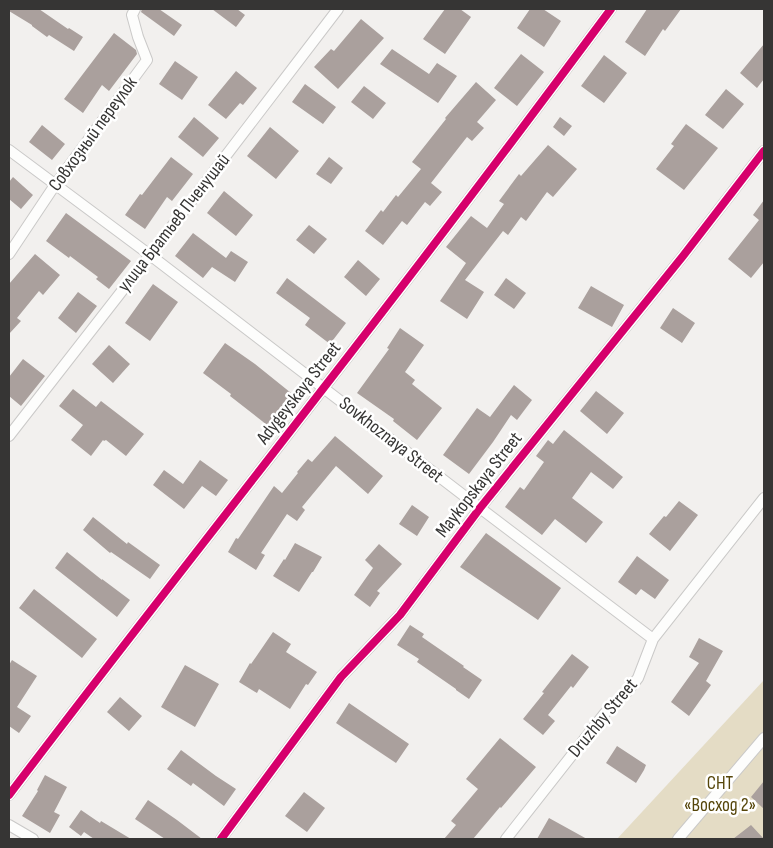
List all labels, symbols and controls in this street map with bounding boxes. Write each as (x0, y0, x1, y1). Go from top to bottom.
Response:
street label: Совхозный переулок (44, 71, 143, 196)
street label: улица Братьев Пченушай (113, 149, 235, 297)
street label: Adygeyskaya Street (251, 337, 346, 450)
street label: Sovkhoznaya Street (334, 392, 448, 488)
street label: Maykopskaya Street (431, 428, 527, 542)
street label: Druzhby Street (563, 674, 643, 762)
park label: СНТ «Восход 2» (684, 772, 756, 817)

